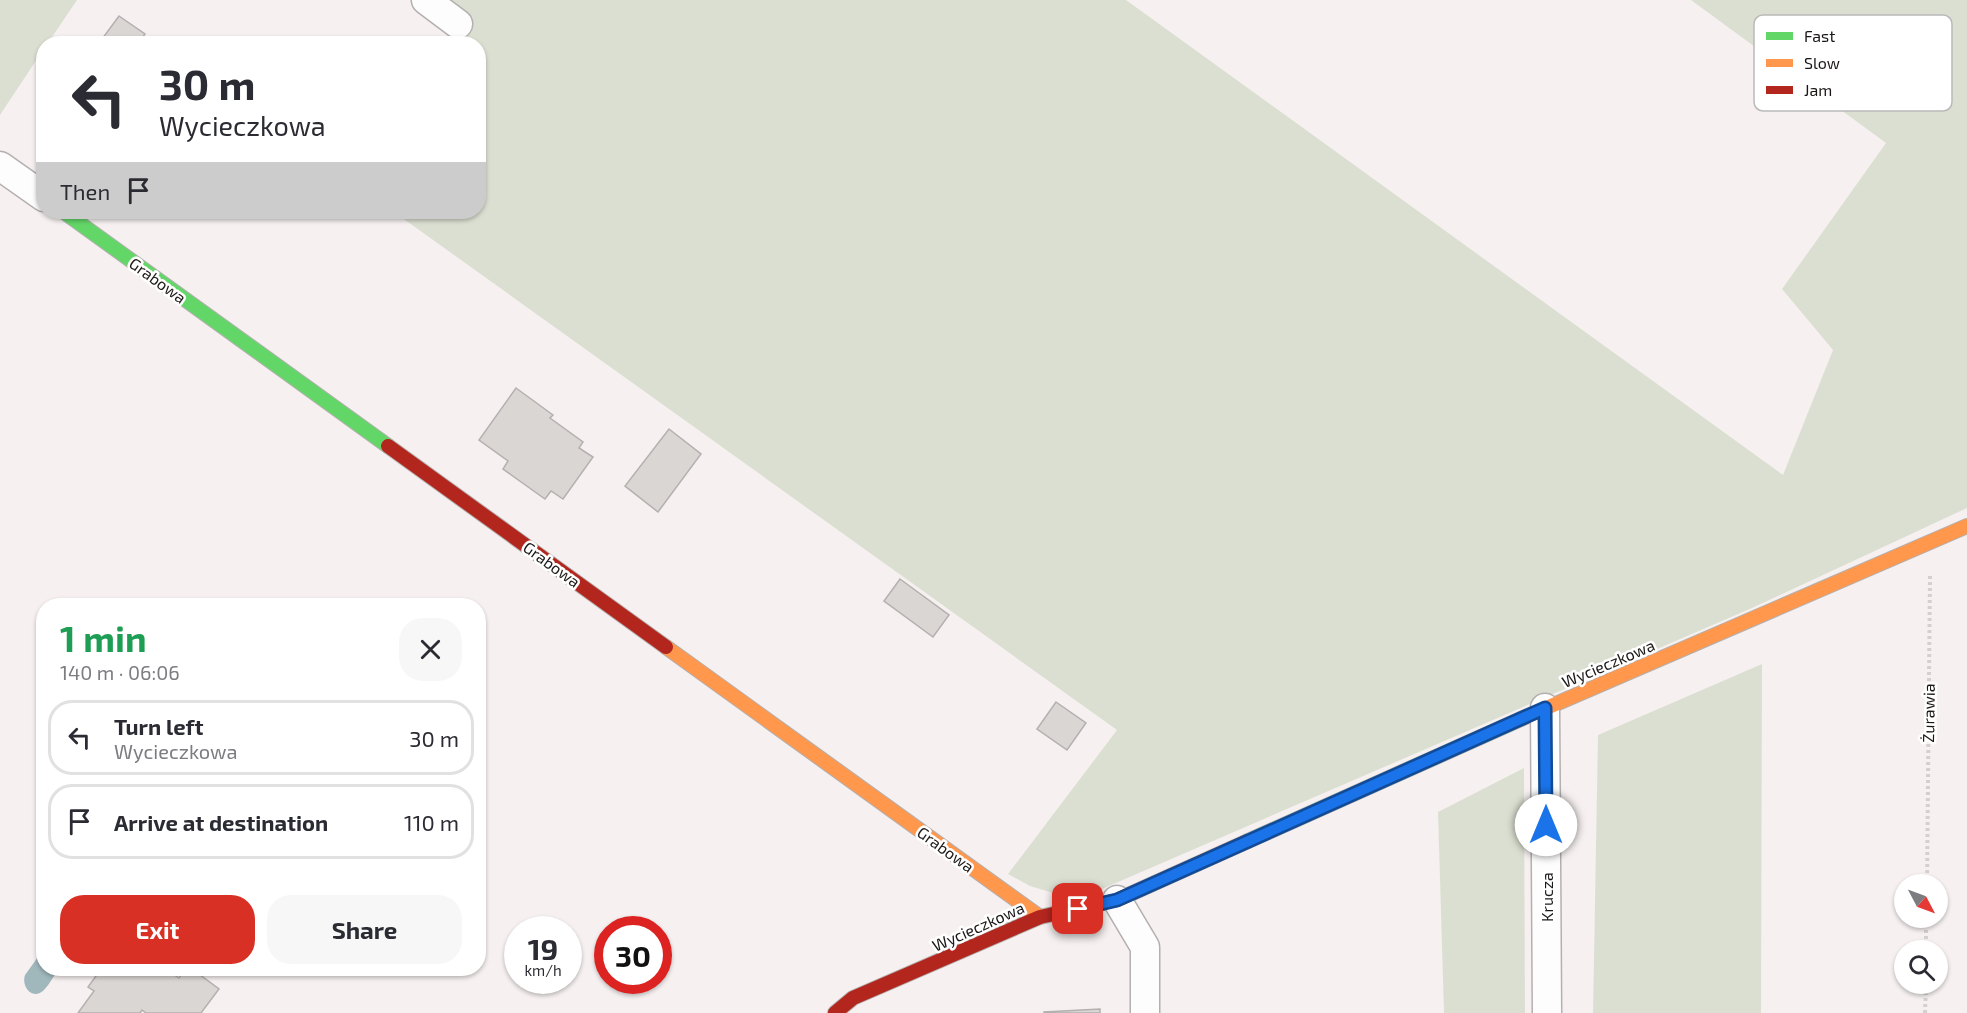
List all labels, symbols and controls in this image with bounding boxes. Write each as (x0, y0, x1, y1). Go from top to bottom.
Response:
legend (1754, 15, 1952, 111)
text: Fast (1804, 26, 1835, 45)
text: Slow (1804, 53, 1840, 72)
text: 30 m (159, 58, 255, 108)
icon: left (60, 60, 138, 138)
text: Jam (1804, 80, 1832, 99)
text: Wycieczkowa (159, 109, 326, 141)
icon: arrive (122, 174, 155, 207)
text: Then (60, 178, 110, 204)
street label: Grabowa (126, 253, 190, 307)
street label: Grabowa (520, 537, 584, 591)
text: 1 min (60, 616, 147, 659)
button: close (399, 618, 462, 681)
street label: Wycieczkowa (1559, 635, 1657, 691)
text: 140 m · 06:06 (60, 660, 180, 684)
street label: Żurawia (1918, 683, 1938, 743)
text: Turn left (114, 713, 203, 739)
icon: left (63, 721, 96, 754)
text: 30 m (409, 725, 459, 751)
text: Wycieczkowa (114, 739, 237, 763)
position arrow (1514, 793, 1578, 857)
icon: arrive (63, 805, 96, 838)
text: Arrive at destination (114, 809, 328, 835)
text: 110 m (404, 809, 459, 835)
street label: Grabowa (914, 822, 978, 876)
street label: Krucza (1537, 872, 1556, 922)
north arrow (1894, 874, 1948, 928)
map controls (1894, 874, 1948, 994)
pin (1052, 883, 1103, 934)
icon: arrive (1061, 892, 1094, 925)
button: Exit (60, 895, 255, 964)
button: Share (267, 895, 462, 964)
street label: Wycieczkowa (929, 897, 1027, 955)
speed limit sign: 30 (594, 916, 672, 994)
text: 19 (528, 930, 558, 966)
button: search (1894, 940, 1948, 994)
text: km/h (524, 961, 562, 979)

